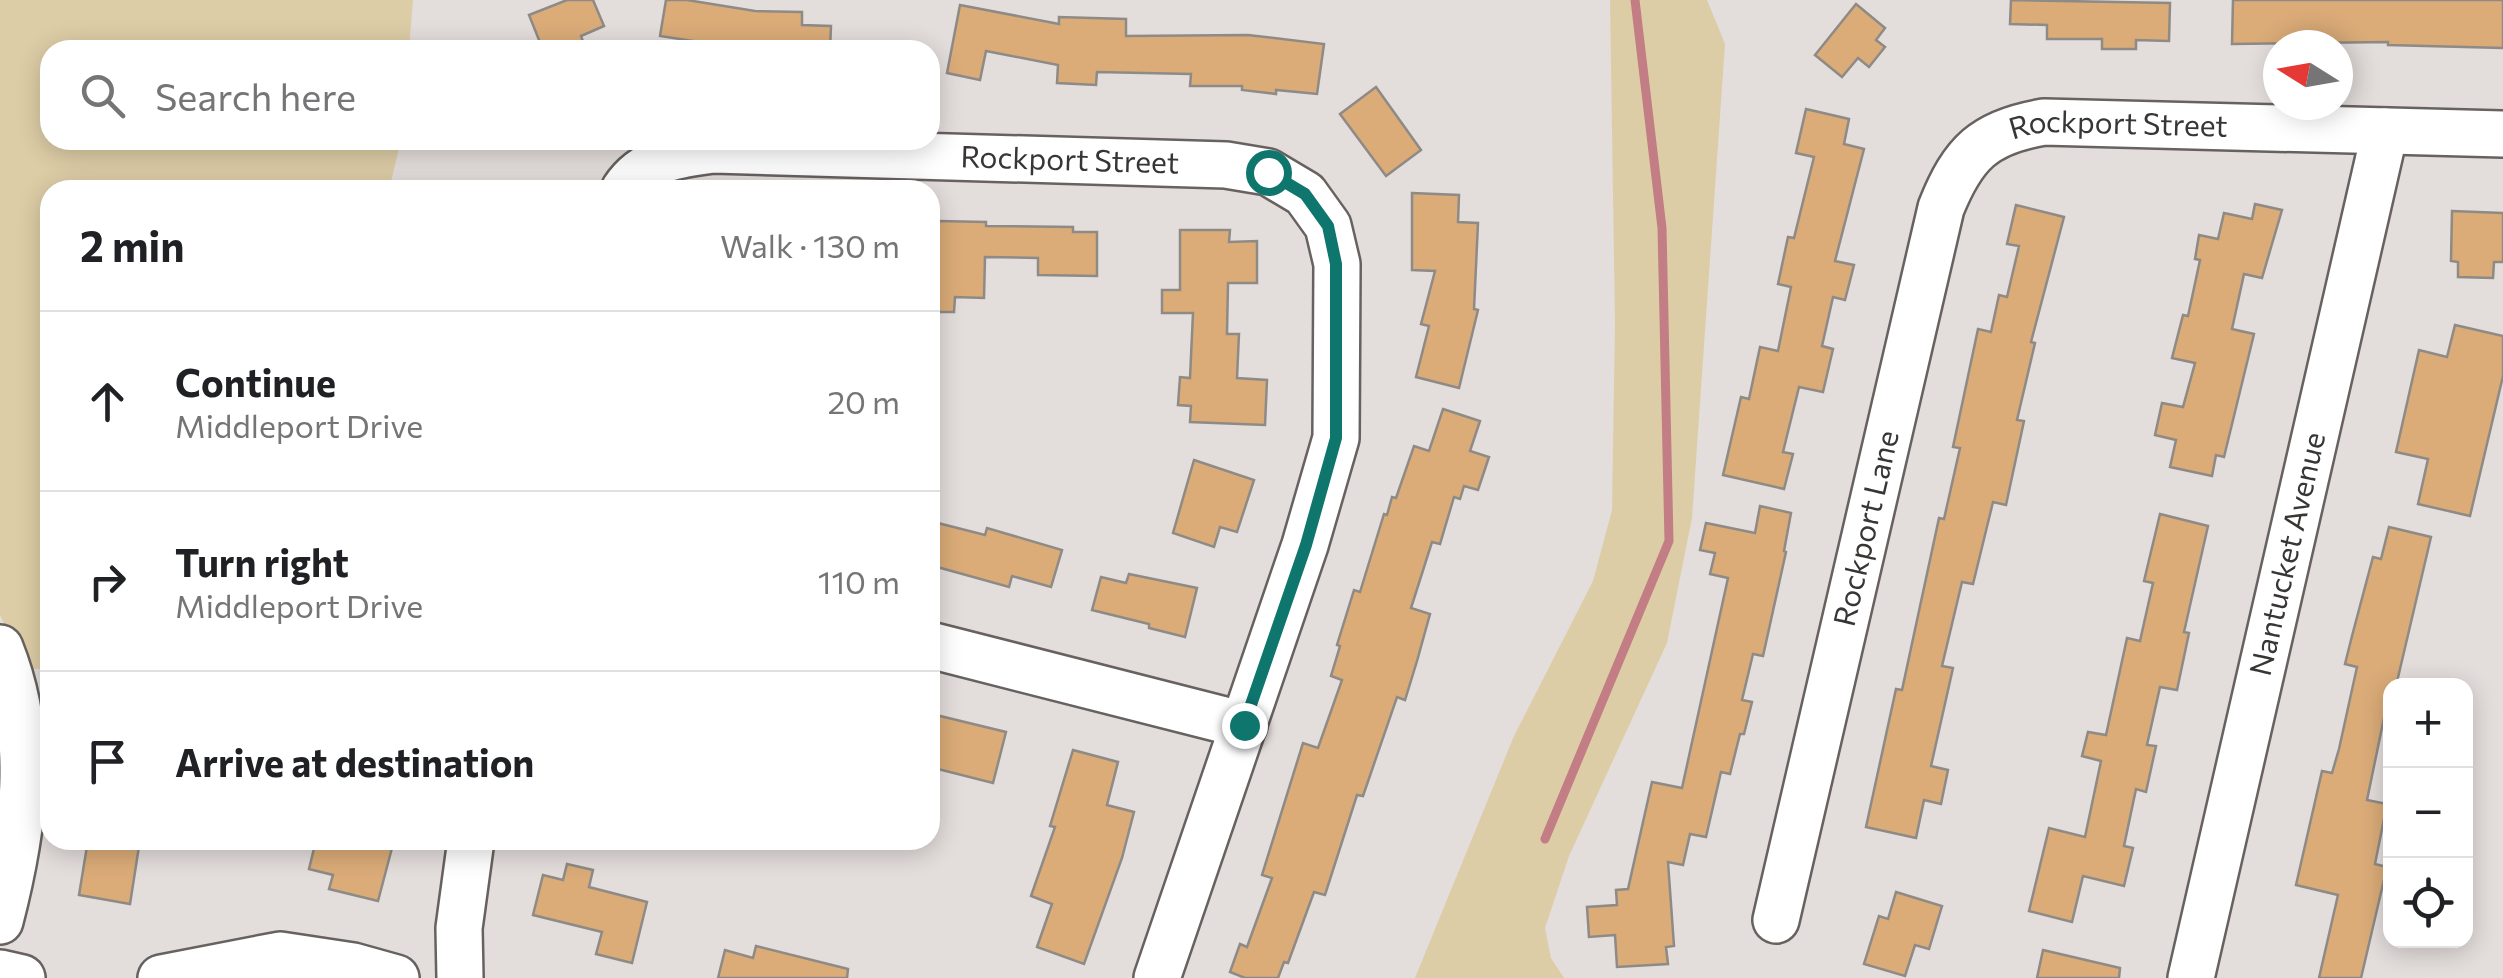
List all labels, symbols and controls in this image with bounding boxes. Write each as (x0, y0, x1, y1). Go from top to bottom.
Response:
north arrow (2263, 30, 2353, 120)
search box (40, 40, 940, 150)
icon: search (75, 68, 130, 123)
text: Search here (155, 72, 356, 119)
street label: Rockport Street (2004, 101, 2228, 145)
street label: Rockport Street (960, 136, 1180, 180)
route start (1246, 150, 1292, 196)
text: 2 min (80, 219, 185, 271)
text: Walk · 130 m (720, 225, 900, 265)
text: Continue (175, 358, 336, 405)
icon: ahead (80, 374, 135, 429)
text: 20 m (827, 381, 900, 421)
text: Middleport Drive (175, 405, 423, 445)
street label: Rockport Lane (1824, 426, 1905, 629)
street label: Nantucket Avenue (2240, 428, 2331, 679)
text: Turn right (175, 538, 349, 585)
icon: right (80, 554, 135, 609)
text: 110 m (818, 561, 900, 601)
text: Middleport Drive (175, 585, 423, 625)
map controls (2383, 678, 2473, 948)
button: + (2383, 678, 2473, 768)
route end (1222, 703, 1268, 749)
icon: arrive (80, 734, 135, 789)
text: Arrive at destination (175, 738, 534, 785)
button: − (2383, 768, 2473, 858)
button: locate (2383, 858, 2473, 948)

